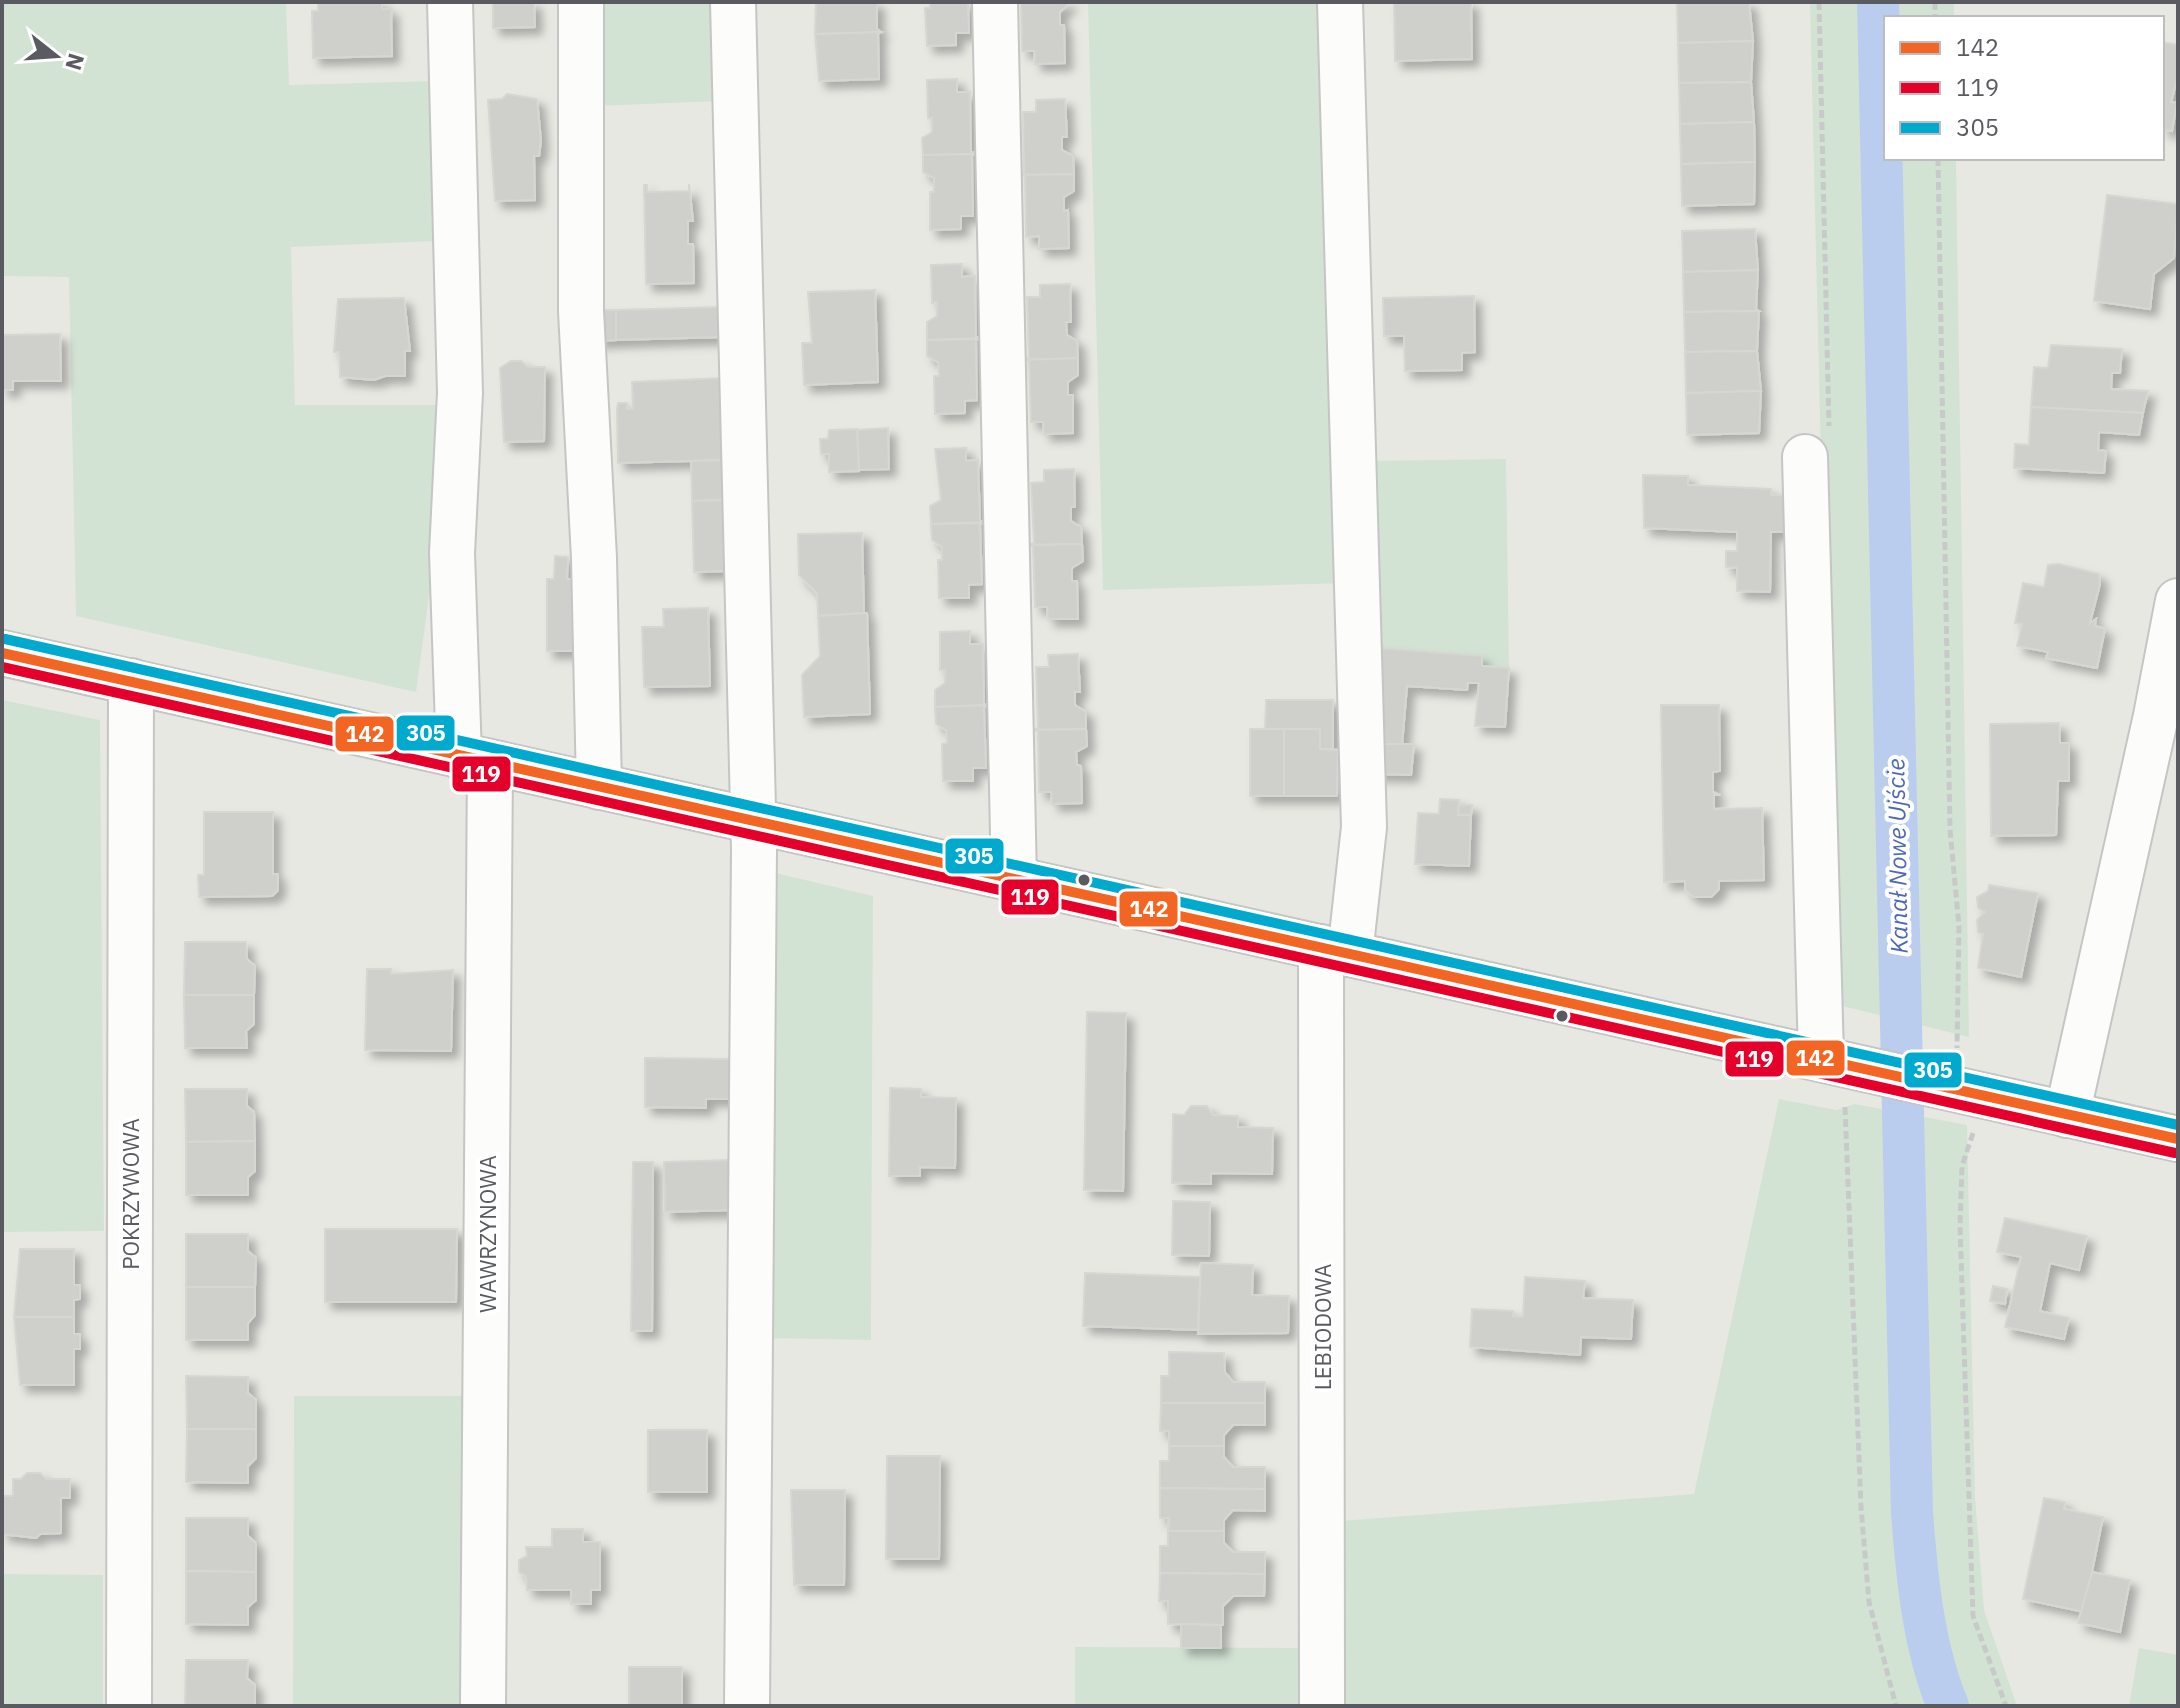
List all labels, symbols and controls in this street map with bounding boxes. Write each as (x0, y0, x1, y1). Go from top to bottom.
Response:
north arrow (16, 16, 96, 96)
legend (1884, 16, 2164, 160)
text: 142 (1956, 31, 1999, 63)
text: N (59, 50, 92, 74)
text: 119 (1956, 71, 1999, 103)
text: 305 (1956, 111, 1999, 143)
line badge: 305 (395, 714, 456, 752)
line badge: 142 (334, 715, 395, 753)
text: 305 (406, 718, 446, 747)
text: 142 (345, 719, 385, 748)
line badge: 119 (451, 755, 512, 793)
water label: Kanał Nowe Ujście (1879, 758, 1915, 954)
text: 119 (461, 759, 501, 788)
line badge: 305 (944, 837, 1005, 875)
text: 305 (954, 841, 994, 870)
unlabelled marker (1076, 872, 1092, 888)
line badge: 119 (1000, 878, 1060, 916)
text: 119 (1010, 882, 1050, 911)
line badge: 142 (1118, 890, 1179, 928)
text: 142 (1129, 894, 1169, 923)
unlabelled marker (1554, 1008, 1570, 1024)
line badge: 142 (1785, 1039, 1846, 1077)
line badge: 119 (1724, 1040, 1785, 1078)
text: 142 (1795, 1043, 1835, 1072)
text: 119 (1734, 1044, 1774, 1073)
line badge: 305 (1903, 1051, 1963, 1089)
text: 305 (1913, 1055, 1953, 1084)
street label: POKRZYWOWA (116, 1118, 145, 1270)
street label: WAWRZYNOWA (473, 1155, 502, 1313)
street label: LEBIODOWA (1308, 1264, 1337, 1390)

